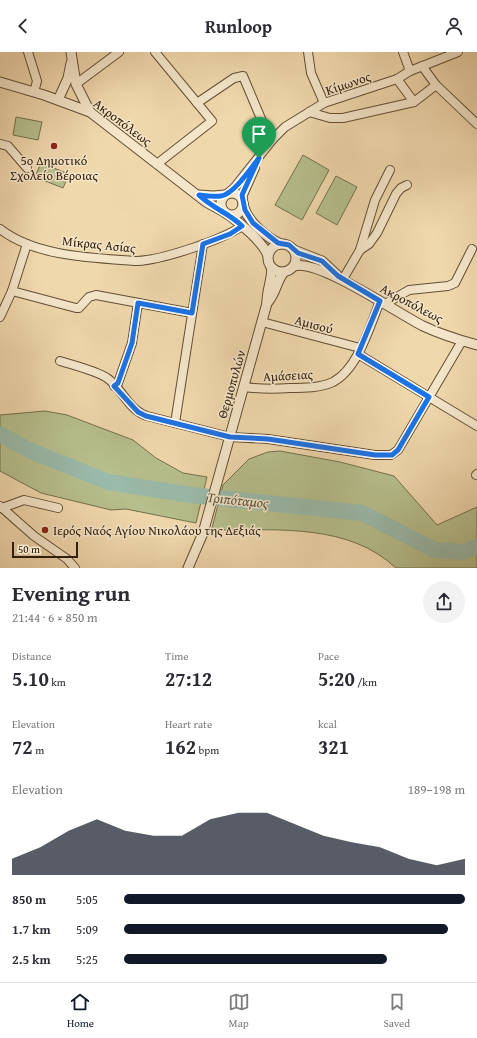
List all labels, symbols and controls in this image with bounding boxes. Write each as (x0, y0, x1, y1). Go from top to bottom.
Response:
text: Runloop (205, 13, 272, 40)
icon: back (12, 15, 34, 37)
icon: person (443, 15, 465, 37)
street label: Κίμωνος (323, 67, 374, 100)
street label: Ακροπόλεως (90, 94, 156, 151)
pin (242, 117, 276, 158)
icon: arrive (248, 123, 270, 145)
marker: 5ο Δημοτικό Σχολείο Βέροιας (49, 141, 59, 151)
place label: 5ο Δημοτικό Σχολείο Βέροιας (10, 151, 98, 185)
street label: Μίκρας Ασίας (61, 231, 137, 258)
street label: Ακροπόλεως (377, 279, 447, 328)
street label: Αμισού (293, 310, 335, 339)
street label: Θερμοπυλών (213, 347, 250, 421)
street label: Αμάσειας (262, 365, 314, 386)
water label: Τριπόταμος (206, 487, 270, 513)
place label: Ιερός Ναός Αγίου Νικολάου της Δεξιάς (53, 521, 261, 540)
marker: Ιερός Ναός Αγίου Νικολάου της Δεξιάς (40, 525, 50, 535)
scale bar (12, 540, 78, 559)
text: 50 m (18, 541, 40, 557)
text: Evening run (12, 577, 130, 609)
button: share (423, 581, 465, 623)
text: 21:44 · 6 × 850 m (12, 608, 98, 627)
text: Distance (12, 648, 51, 664)
text: Time (165, 648, 188, 664)
text: Pace (318, 648, 339, 664)
text: 5.10 (12, 664, 49, 693)
text: 27:12 (165, 664, 212, 693)
text: 5:20 (318, 664, 355, 693)
text: km (49, 674, 66, 690)
text: /km (355, 674, 377, 690)
text: Elevation (12, 716, 55, 732)
text: Heart rate (165, 716, 212, 732)
text: kcal (318, 716, 337, 732)
text: 72 (12, 732, 33, 761)
text: 162 (165, 732, 196, 761)
text: 321 (318, 732, 349, 761)
text: m (33, 742, 44, 758)
text: bpm (196, 742, 219, 758)
text: Elevation (12, 780, 63, 799)
text: 189–198 m (408, 780, 465, 799)
text: 850 m (12, 890, 46, 909)
text: 5:05 (76, 890, 98, 909)
text: 1.7 km (12, 920, 51, 939)
text: 5:09 (76, 920, 98, 939)
text: 2.5 km (12, 950, 51, 969)
text: 5:25 (76, 950, 98, 969)
tab: Home (67, 991, 94, 1031)
tab: Map (228, 991, 250, 1031)
tab: Saved (383, 991, 410, 1031)

